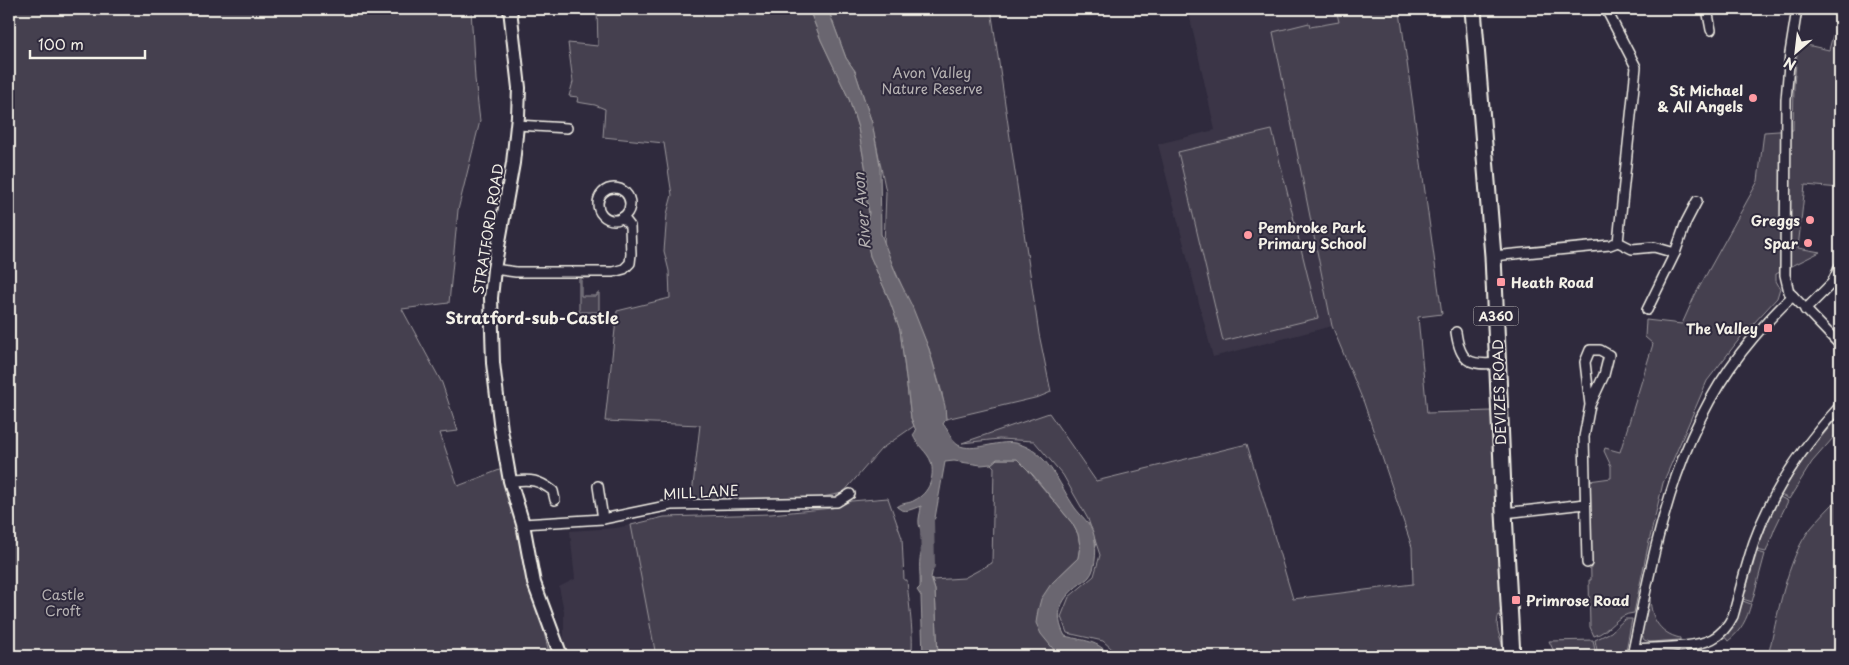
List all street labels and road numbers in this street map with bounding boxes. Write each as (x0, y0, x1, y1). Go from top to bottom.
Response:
street label: STRATFORD ROAD (467, 162, 509, 296)
road number: A360 (1474, 306, 1518, 326)
street label: DEVIZES ROAD (1487, 339, 1511, 445)
street label: MILL LANE (663, 480, 739, 504)

